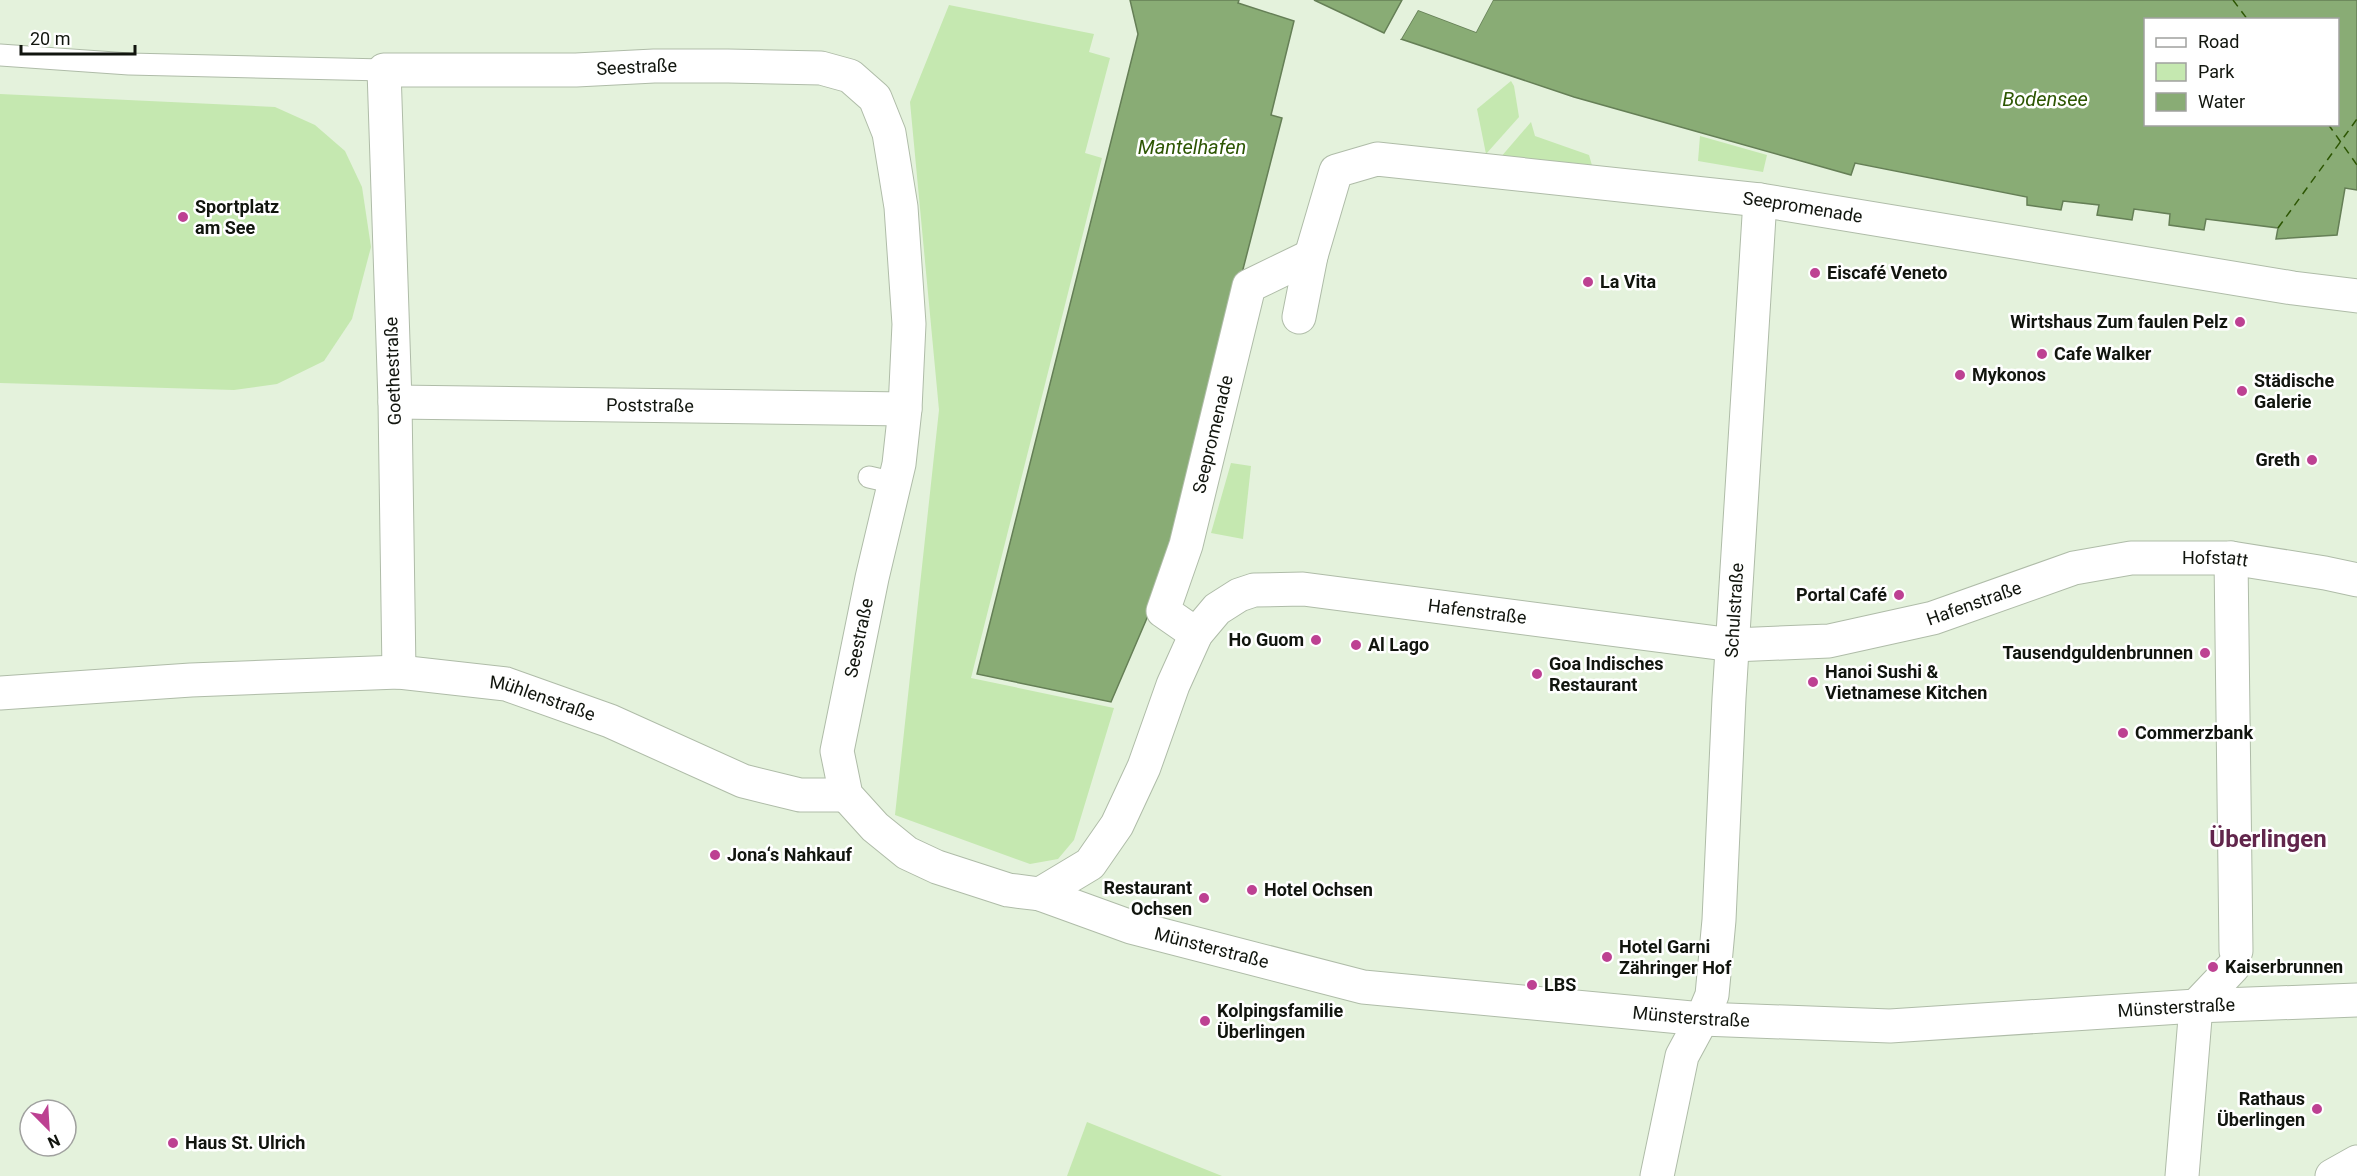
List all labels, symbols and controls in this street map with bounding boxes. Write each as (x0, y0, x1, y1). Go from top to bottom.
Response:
scale bar (21, 18, 135, 56)
legend (2144, 18, 2339, 126)
text: 20 m (30, 28, 70, 49)
text: Road (2198, 31, 2239, 52)
street label: Seestraße (596, 55, 677, 79)
text: Park (2198, 61, 2235, 82)
water label: Bodensee (2002, 87, 2088, 111)
text: Water (2198, 91, 2245, 112)
water label: Mantelhafen (1138, 135, 1246, 159)
street label: Seepromenade (1742, 187, 1864, 227)
place label: Sportplatz am See (195, 196, 279, 238)
marker: Sportplatz am See (176, 210, 190, 224)
place label: Eiscafé Veneto (1827, 262, 1948, 283)
marker: Eiscafé Veneto (1808, 266, 1822, 280)
place label: La Vita (1600, 271, 1656, 292)
marker: La Vita (1581, 275, 1595, 289)
place label: Wirtshaus Zum faulen Pelz (2010, 311, 2228, 332)
marker: Wirtshaus Zum faulen Pelz (2233, 315, 2247, 329)
street label: Goethestraße (380, 316, 405, 426)
place label: Cafe Walker (2054, 343, 2152, 364)
marker: Cafe Walker (2035, 347, 2049, 361)
place label: Mykonos (1972, 364, 2046, 385)
marker: Mykonos (1953, 368, 1967, 382)
place label: Städische Galerie (2254, 370, 2334, 412)
street label: Seepromenade (1188, 373, 1237, 495)
marker: Städische Galerie (2235, 384, 2249, 398)
street label: Poststraße (606, 394, 694, 416)
place label: Greth (2255, 449, 2300, 470)
marker: Greth (2305, 453, 2319, 467)
street label: Hofstatt (2182, 546, 2250, 571)
street label: Schulstraße (1721, 562, 1747, 659)
street label: Hafenstraße (1924, 577, 2024, 629)
place label: Portal Café (1796, 584, 1887, 605)
marker: Portal Café (1892, 588, 1906, 602)
street label: Hafenstraße (1427, 594, 1528, 628)
street label: Seestraße (840, 596, 877, 680)
place label: Ho Guom (1229, 629, 1304, 650)
marker: Ho Guom (1309, 633, 1323, 647)
place label: Al Lago (1368, 634, 1429, 655)
marker: Al Lago (1349, 638, 1363, 652)
place label: Tausendguldenbrunnen (2002, 642, 2193, 663)
marker: Tausendguldenbrunnen (2198, 646, 2212, 660)
place label: Goa Indisches Restaurant (1549, 653, 1663, 695)
place label: Hanoi Sushi & Vietnamese Kitchen (1825, 661, 1987, 703)
marker: Goa Indisches Restaurant (1530, 667, 1544, 681)
street label: Mühlenstraße (488, 671, 598, 725)
marker: Hanoi Sushi & Vietnamese Kitchen (1806, 675, 1820, 689)
place label: Commerzbank (2135, 722, 2253, 743)
marker: Commerzbank (2116, 726, 2130, 740)
district label: Überlingen (2209, 825, 2327, 853)
place label: Jona‘s Nahkauf (727, 844, 853, 865)
marker: Jona‘s Nahkauf (708, 848, 722, 862)
place label: Restaurant Ochsen (1104, 877, 1192, 919)
place label: Hotel Ochsen (1264, 879, 1373, 900)
marker: Hotel Ochsen (1245, 883, 1259, 897)
marker: Restaurant Ochsen (1197, 891, 1211, 905)
street label: Münsterstraße (1152, 922, 1271, 972)
place label: Hotel Garni Zähringer Hof (1619, 936, 1732, 978)
marker: Hotel Garni Zähringer Hof (1600, 950, 1614, 964)
place label: Kaiserbrunnen (2225, 956, 2343, 977)
marker: Kaiserbrunnen (2206, 960, 2220, 974)
place label: LBS (1544, 974, 1576, 995)
marker: LBS (1525, 978, 1539, 992)
street label: Münsterstraße (2117, 994, 2235, 1021)
place label: Kolpingsfamilie Überlingen (1217, 1000, 1344, 1042)
street label: Münsterstraße (1632, 1002, 1750, 1031)
marker: Kolpingsfamilie Überlingen (1198, 1014, 1212, 1028)
place label: Rathaus Überlingen (2217, 1088, 2305, 1130)
north arrow (18, 1098, 78, 1158)
marker: Rathaus Überlingen (2310, 1102, 2324, 1116)
text: N (45, 1130, 63, 1152)
place label: Haus St. Ulrich (185, 1132, 305, 1153)
marker: Haus St. Ulrich (166, 1136, 180, 1150)

